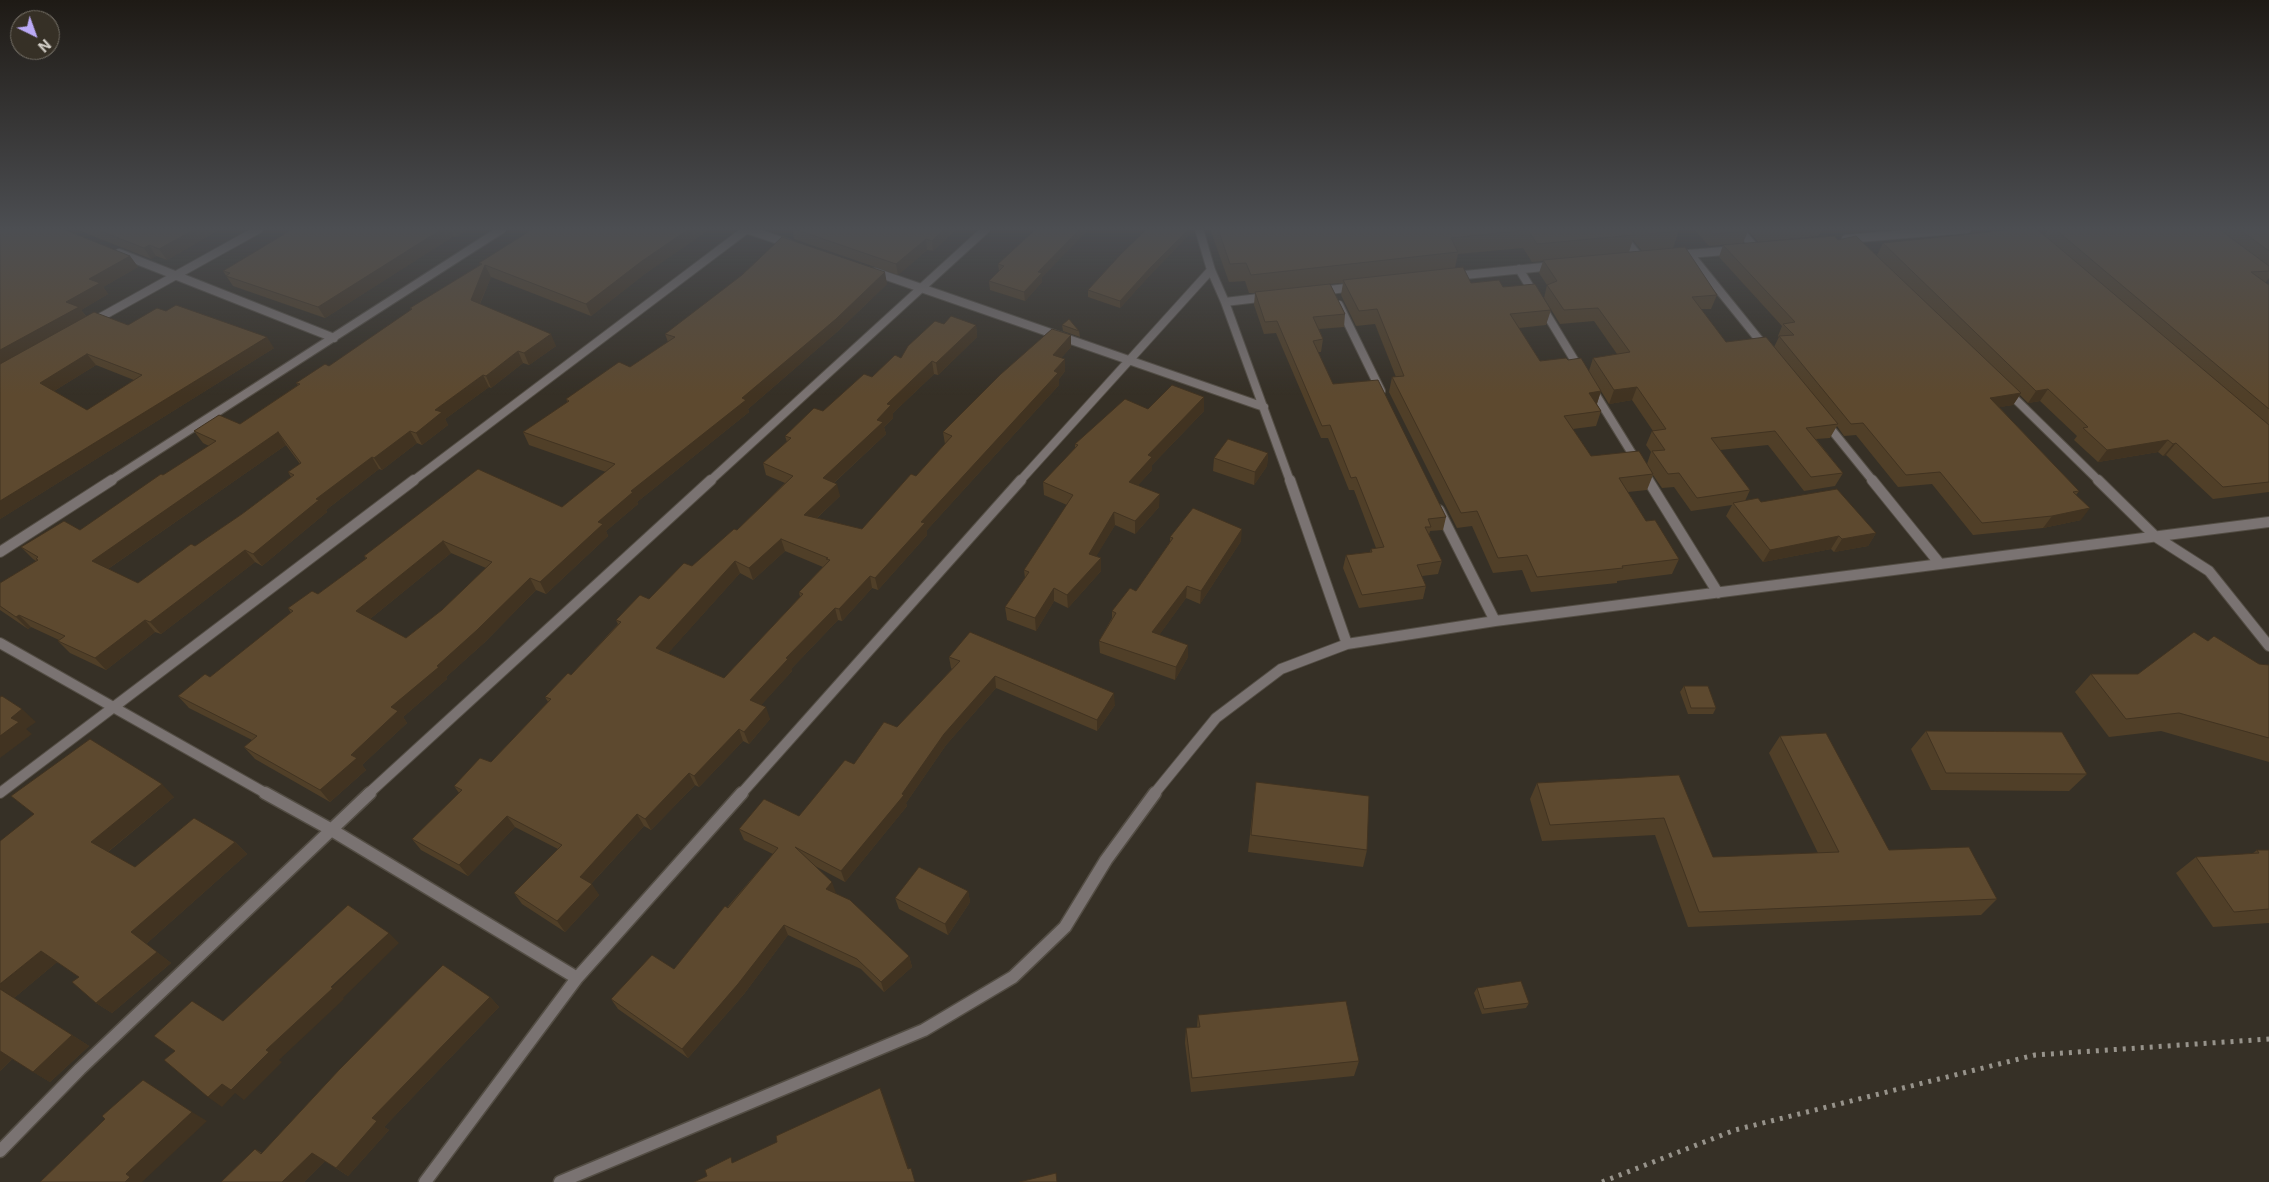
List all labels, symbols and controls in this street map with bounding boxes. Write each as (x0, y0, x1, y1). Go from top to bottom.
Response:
north arrow (10, 10, 60, 60)
text: N (35, 36, 54, 56)

